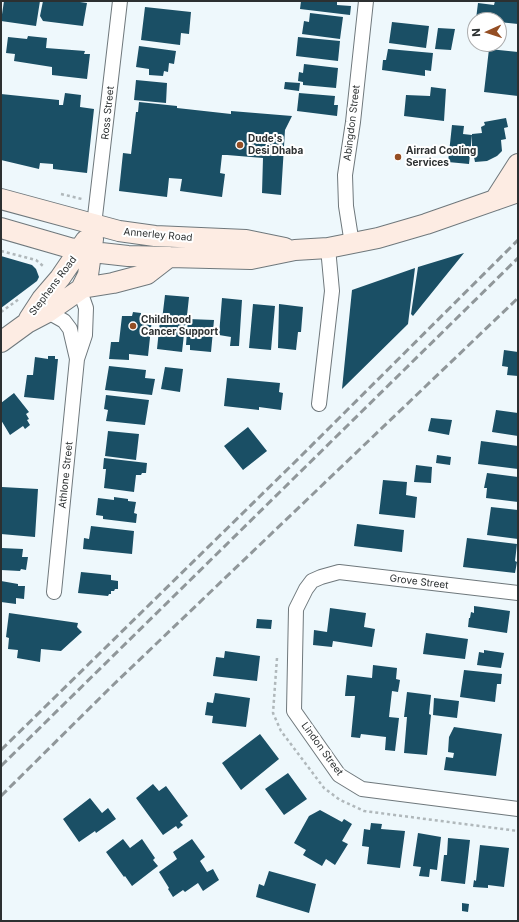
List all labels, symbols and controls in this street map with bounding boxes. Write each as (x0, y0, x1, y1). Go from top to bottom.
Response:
north arrow (467, 12, 507, 52)
text: N (469, 28, 483, 37)
street label: Abingdon Street (341, 84, 363, 162)
street label: Ross Street (99, 86, 117, 140)
place label: Dude's Desi Dhaba (248, 133, 303, 156)
marker: Dude's Desi Dhaba (235, 140, 245, 150)
place label: Airrad Cooling Services (406, 145, 476, 168)
marker: Airrad Cooling Services (393, 152, 403, 162)
street label: Annerley Road (123, 226, 193, 244)
street label: Stephens Road (27, 254, 79, 318)
place label: Childhood Cancer Support (141, 314, 218, 338)
marker: Childhood Cancer Support (128, 321, 138, 331)
street label: Athlone Street (57, 441, 75, 509)
street label: Grove Street (389, 572, 449, 592)
street label: Lindon Street (299, 720, 345, 778)

